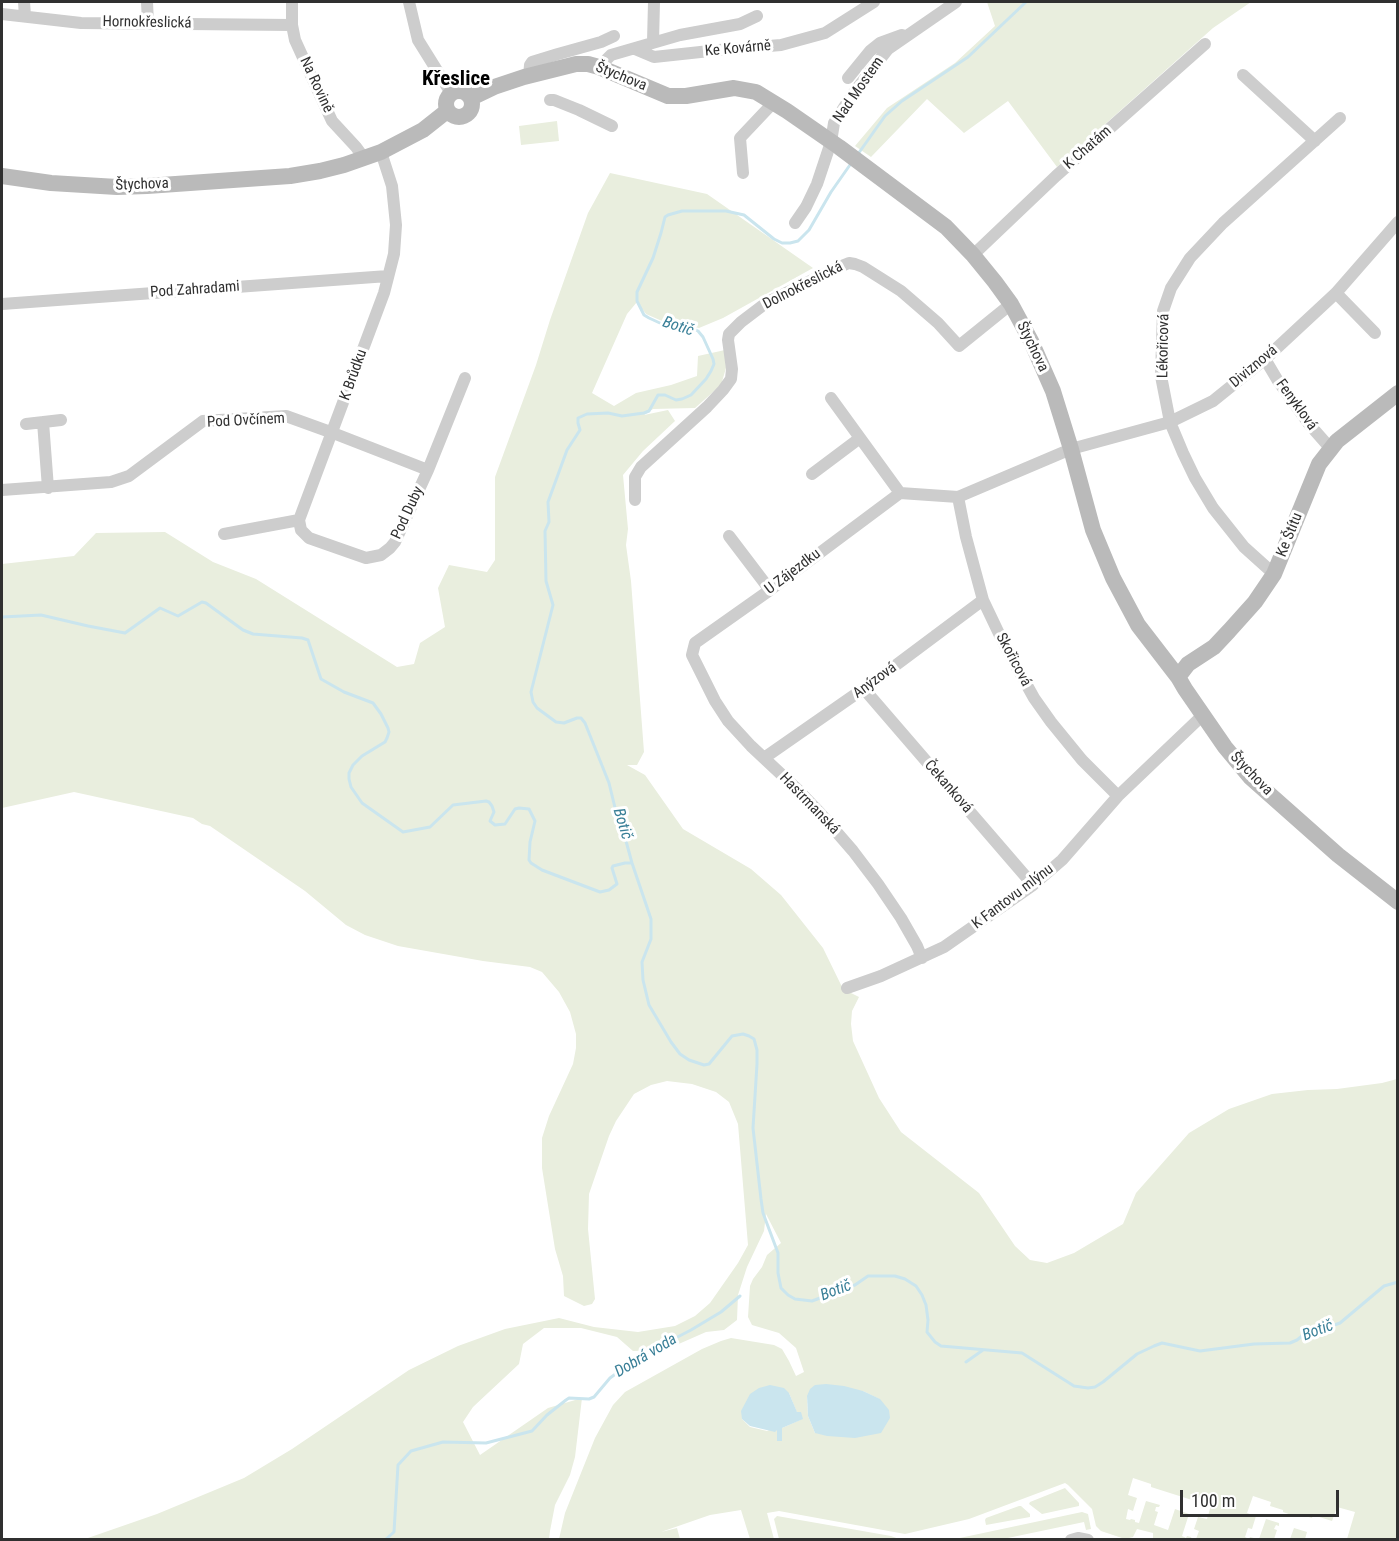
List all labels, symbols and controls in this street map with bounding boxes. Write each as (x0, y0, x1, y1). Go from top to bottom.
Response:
street label: Hornokřeslická (102, 13, 192, 33)
street label: Ke Kovárně (704, 37, 772, 61)
street label: Na Rovině (295, 54, 337, 116)
street label: Nad Mostem (830, 54, 888, 126)
street label: Štychova (593, 59, 649, 95)
district label: Křeslice (422, 67, 490, 93)
street label: K Chatám (1060, 122, 1116, 174)
street label: Štychova (115, 175, 169, 195)
street label: Dolnokřeslická (760, 258, 846, 314)
street label: Pod Zahradami (150, 278, 240, 302)
water label: Botič (660, 313, 696, 341)
street label: Lékořicová (1154, 314, 1174, 378)
street label: Štychova (1012, 319, 1052, 375)
street label: Diviznová (1227, 342, 1281, 392)
street label: K Brůdku (336, 347, 372, 403)
street label: Fenyklová (1271, 376, 1321, 434)
street label: Pod Ovčínem (207, 410, 285, 432)
street label: Pod Duby (388, 484, 428, 542)
street label: Ke Štítu (1273, 510, 1307, 560)
street label: U Zájezdku (762, 545, 824, 599)
street label: Skořicová (991, 630, 1035, 690)
street label: Anýzová (850, 659, 900, 703)
street label: Štychova (1226, 749, 1276, 799)
street label: Čekanková (920, 757, 976, 817)
street label: Hastrmanská (775, 769, 843, 839)
water label: Botič (608, 806, 636, 842)
street label: K Fantovu mlýnu (969, 861, 1057, 933)
water label: Botič (818, 1276, 854, 1306)
water label: Botič (1300, 1316, 1336, 1346)
water label: Dobrá voda (611, 1330, 681, 1382)
scale bar (1183, 1478, 1342, 1516)
text: 100 m (1191, 1490, 1235, 1511)

